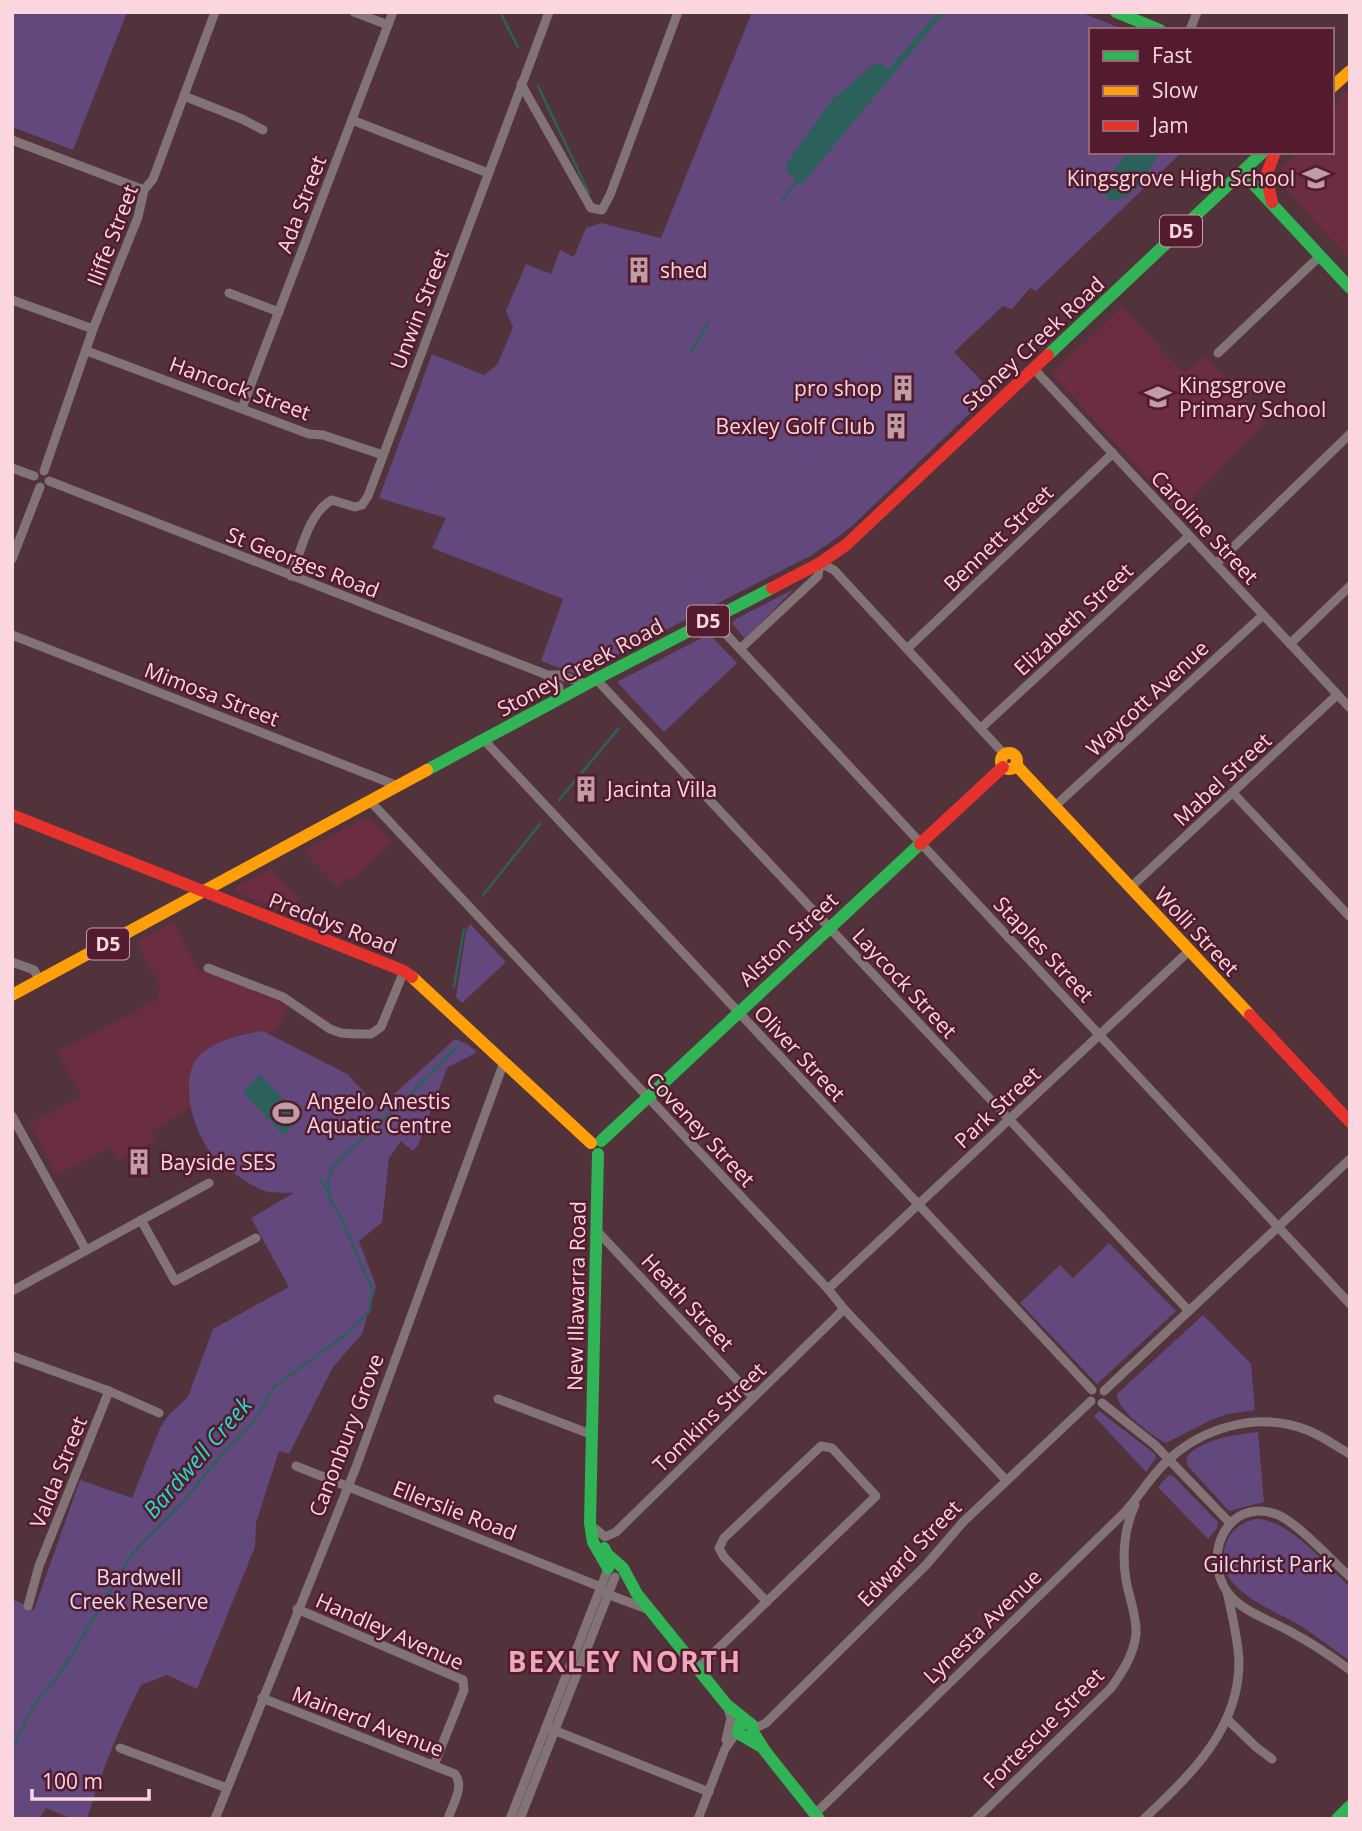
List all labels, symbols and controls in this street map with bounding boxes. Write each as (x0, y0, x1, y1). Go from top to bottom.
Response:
legend (1089, 28, 1334, 154)
text: Fast (1152, 41, 1192, 69)
text: Slow (1152, 76, 1198, 104)
text: Jam (1150, 111, 1189, 139)
street label: Ada Street (270, 151, 332, 257)
school or university icon: Kingsgrove High School (1301, 163, 1331, 193)
place label: Kingsgrove High School (1067, 164, 1295, 192)
street label: Iliffe Street (80, 180, 144, 290)
road number: D5 (1160, 216, 1202, 246)
street label: Unwin Street (383, 245, 455, 373)
building icon: shed (624, 255, 654, 285)
place label: shed (660, 256, 708, 284)
street label: Stoney Creek Road (956, 270, 1110, 416)
street label: Hancock Street (166, 350, 314, 426)
place label: Kingsgrove Primary School (1179, 371, 1326, 423)
building icon: pro shop (888, 373, 918, 403)
place label: pro shop (794, 374, 882, 402)
school or university icon: Kingsgrove Primary School (1143, 382, 1173, 412)
building icon: Bexley Golf Club (881, 411, 911, 441)
place label: Bexley Golf Club (716, 412, 875, 440)
street label: Caroline Street (1145, 464, 1265, 590)
street label: Bennett Street (937, 479, 1059, 597)
street label: St Georges Road (223, 520, 383, 604)
street label: Elizabeth Street (1008, 557, 1138, 681)
road number: D5 (687, 606, 729, 636)
street label: Stoney Creek Road (492, 611, 668, 723)
street label: Waycott Avenue (1080, 634, 1214, 762)
street label: Mimosa Street (141, 655, 283, 733)
street label: Mabel Street (1167, 726, 1277, 832)
building icon: Jacinta Villa (571, 774, 601, 804)
place label: Jacinta Villa (605, 775, 717, 803)
street label: Wolli Street (1149, 880, 1245, 982)
street label: Preddys Road (265, 886, 401, 960)
street label: Alston Street (732, 886, 844, 992)
street label: Staples Street (988, 890, 1100, 1008)
street label: Laycock Street (847, 922, 963, 1044)
road number: D5 (87, 928, 129, 960)
street label: Oliver Street (748, 999, 852, 1107)
street label: Park Street (948, 1060, 1046, 1154)
street label: Coveney Street (640, 1066, 762, 1192)
place label: Angelo Anestis Aquatic Centre (307, 1087, 452, 1139)
sports icon: Angelo Anestis Aquatic Centre (271, 1098, 301, 1128)
building icon: Bayside SES (124, 1147, 154, 1177)
place label: Bayside SES (160, 1148, 276, 1176)
street label: New Illawarra Road (560, 1201, 592, 1391)
street label: Heath Street (636, 1247, 740, 1357)
street label: Canonbury Grove (302, 1350, 390, 1520)
street label: Tomkins Street (646, 1356, 772, 1478)
water label: Bardwell Creek (135, 1389, 259, 1525)
street label: Valda Street (23, 1412, 93, 1532)
street label: Ellerslie Road (389, 1474, 521, 1546)
street label: Edward Street (851, 1494, 967, 1612)
park label: Gilchrist Park (1203, 1550, 1333, 1578)
street label: Lynesta Avenue (917, 1562, 1047, 1690)
park label: Bardwell Creek Reserve (69, 1563, 209, 1615)
street label: Handley Avenue (312, 1586, 468, 1676)
district label: BEXLEY NORTH (508, 1642, 742, 1680)
street label: Fortescue Street (976, 1661, 1110, 1795)
street label: Mainerd Avenue (288, 1679, 448, 1763)
scale bar (32, 1758, 149, 1802)
text: 100 m (42, 1767, 103, 1795)

